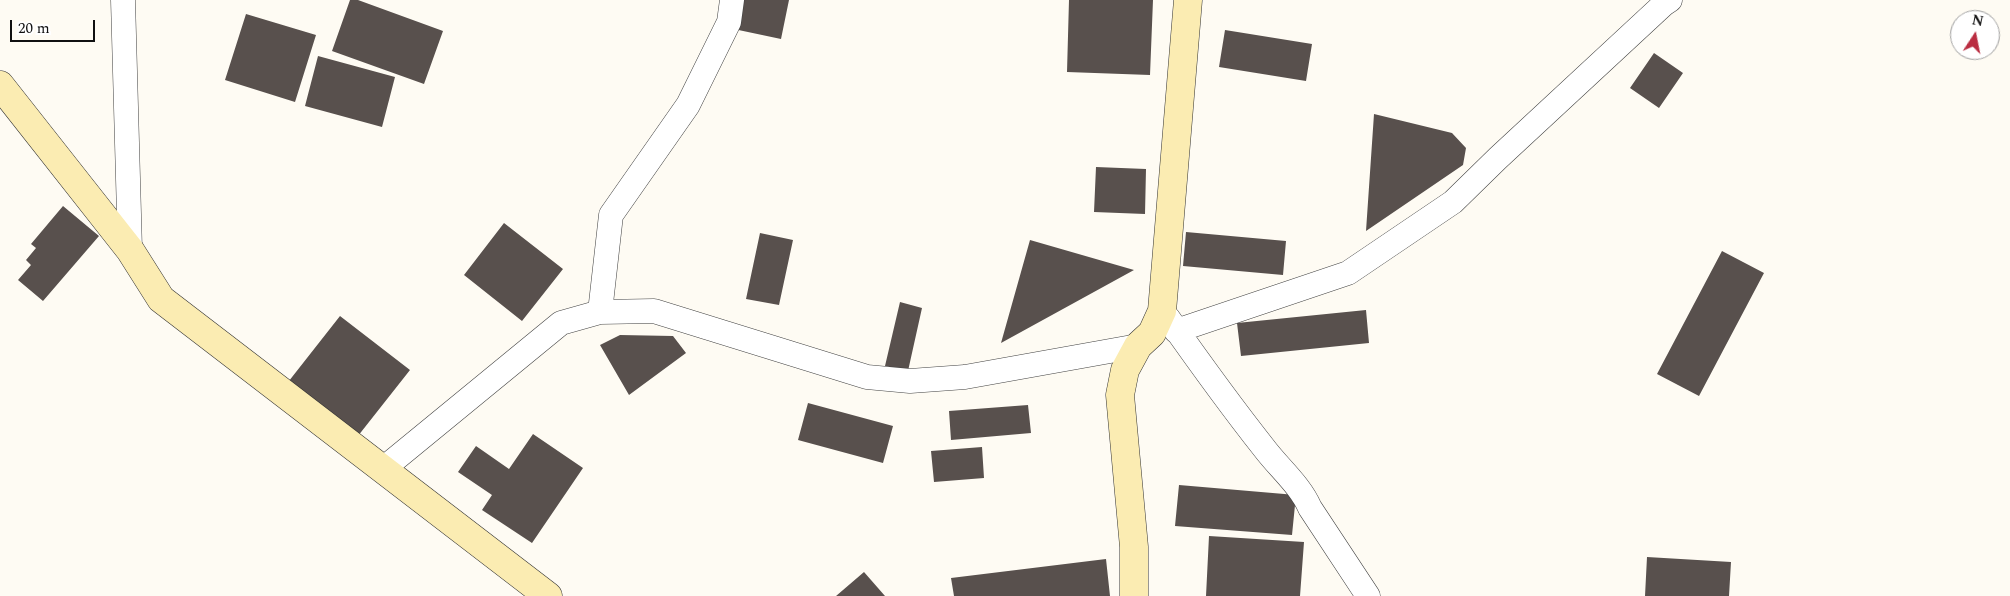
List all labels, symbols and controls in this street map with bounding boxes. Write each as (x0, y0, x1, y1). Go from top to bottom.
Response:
text: N (1970, 9, 1985, 32)
scale bar (12, 10, 98, 42)
north arrow (1950, 10, 2000, 60)
text: 20 m (18, 17, 50, 40)

